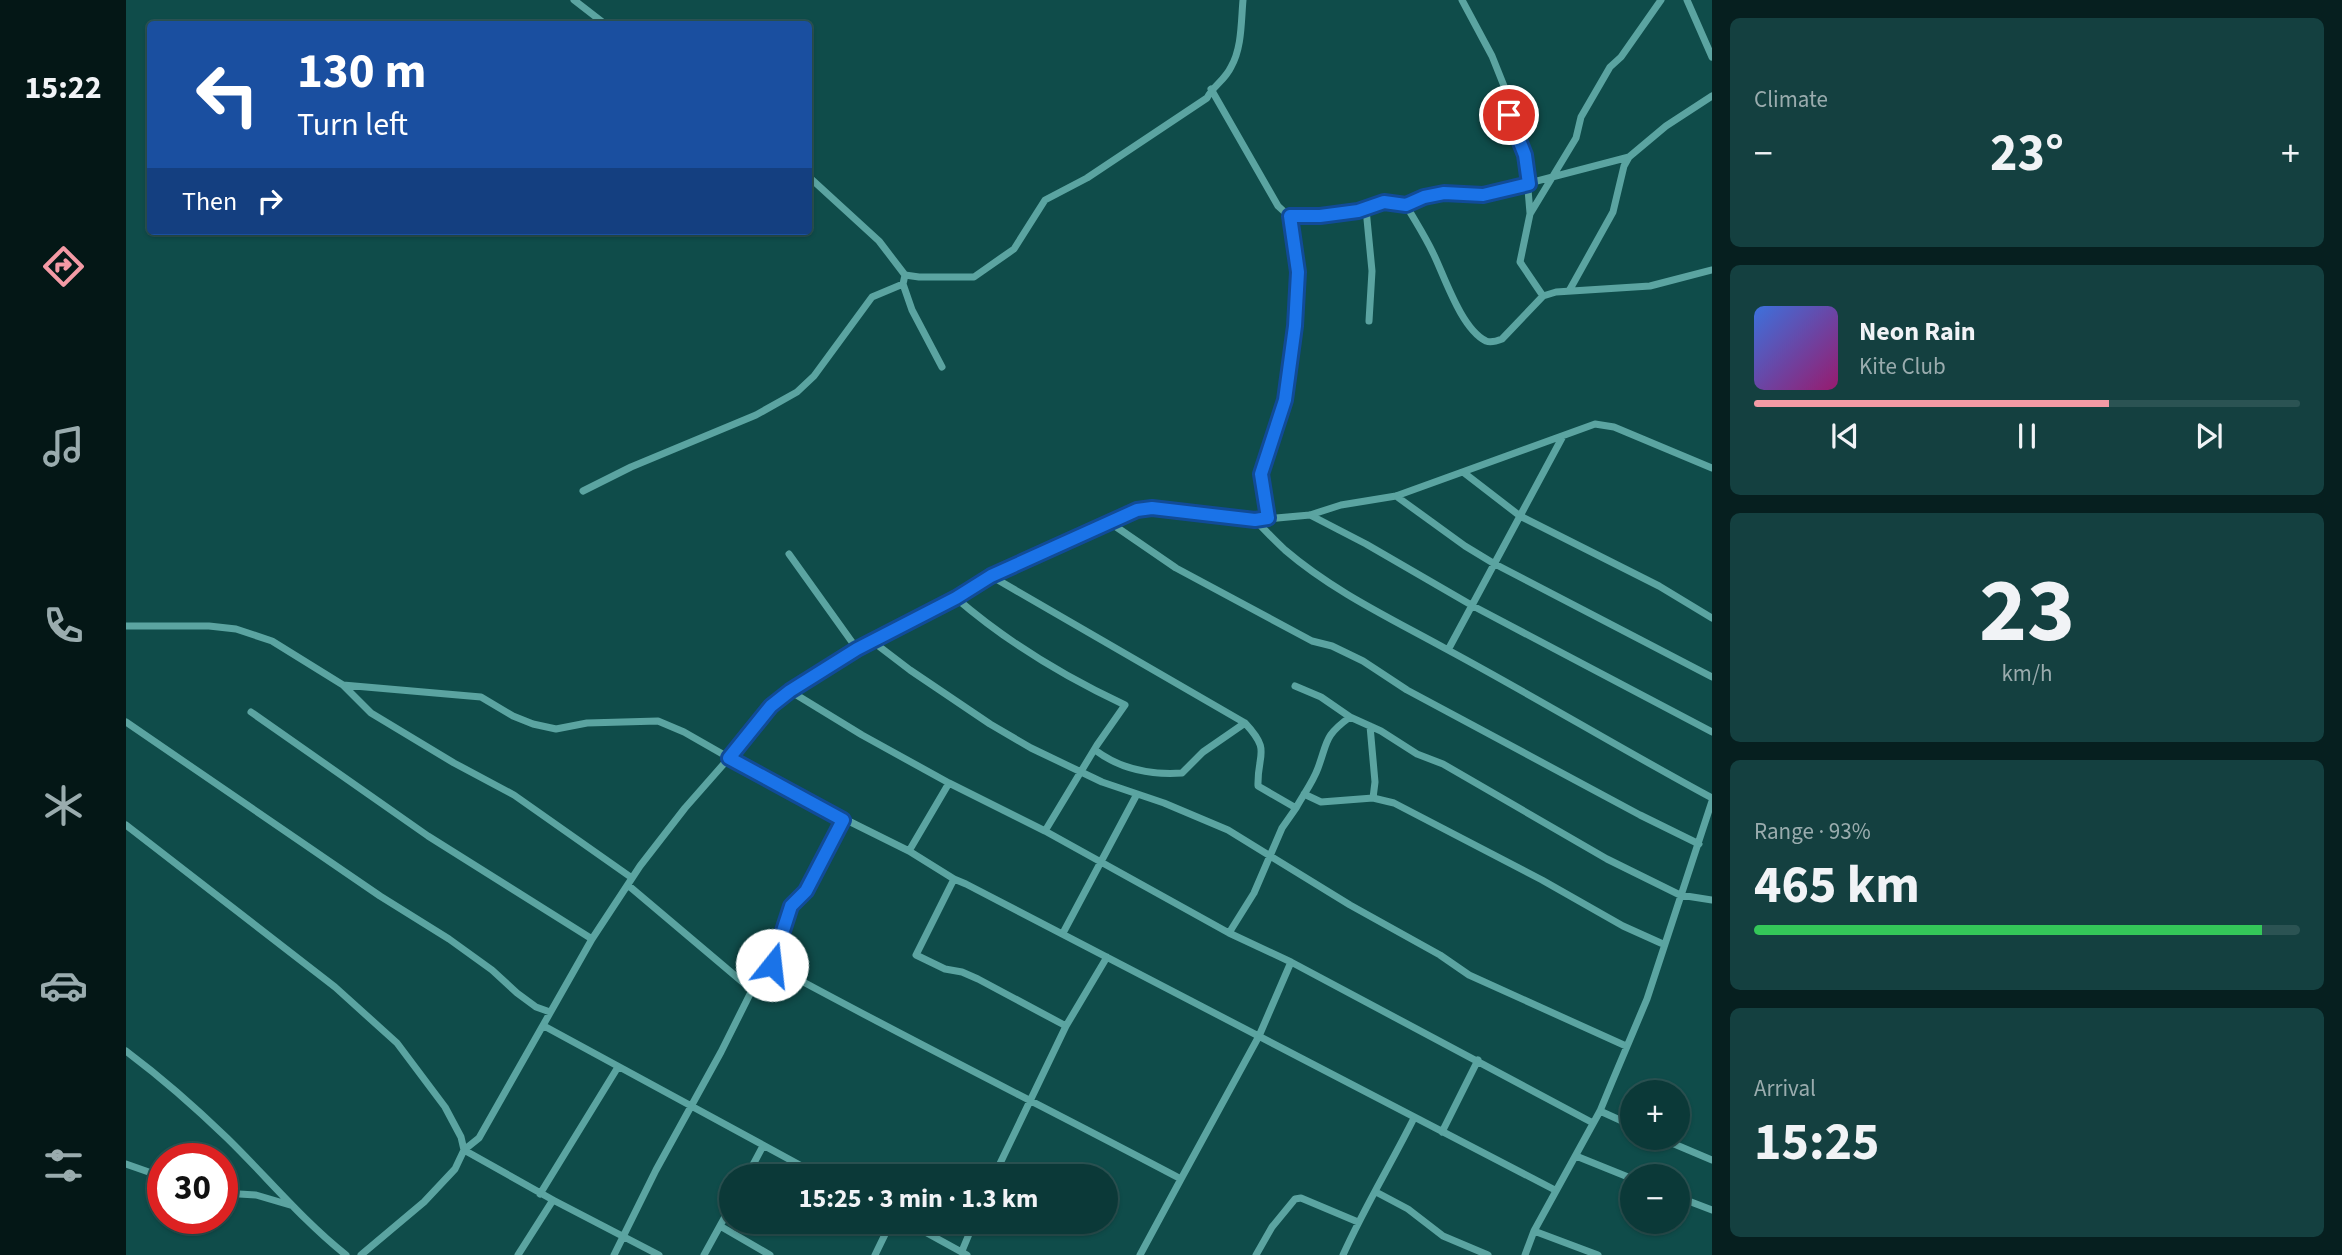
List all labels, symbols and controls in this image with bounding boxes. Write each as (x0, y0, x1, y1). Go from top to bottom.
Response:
text: 130 m (297, 37, 426, 107)
icon: left (182, 49, 273, 140)
text: 15:22 (24, 65, 102, 111)
text: Climate (1754, 83, 1828, 116)
pin (1479, 85, 1539, 145)
icon: arrive (1490, 96, 1528, 134)
text: Turn left (297, 102, 408, 148)
text: 23° (1990, 117, 2064, 191)
text: − (1754, 127, 1773, 181)
text: + (2281, 127, 2300, 181)
icon: right (251, 182, 289, 220)
text: Then (182, 183, 237, 220)
icon: directions (39, 242, 88, 291)
text: Neon Rain (1859, 313, 1976, 350)
text: Kite Club (1859, 350, 1946, 383)
icon: previous (1826, 417, 1864, 455)
icon: pause (2008, 417, 2046, 455)
icon: next (2190, 417, 2228, 455)
icon: music (39, 422, 88, 471)
text: 23 (1979, 547, 2075, 676)
icon: phone (39, 601, 88, 650)
text: km/h (2001, 657, 2053, 690)
icon: climate (39, 781, 88, 830)
text: Range · 93% (1754, 815, 1871, 848)
text: 465 km (1754, 849, 1920, 923)
position arrow (735, 928, 809, 1002)
icon: car (39, 961, 88, 1010)
text: Arrival (1754, 1072, 1816, 1105)
map controls (1620, 1080, 1690, 1234)
button: + (1620, 1080, 1690, 1150)
text: 15:25 (1754, 1106, 1879, 1180)
icon: filters (39, 1141, 88, 1190)
speed limit sign: 30 (147, 1143, 238, 1234)
button: − (1620, 1164, 1690, 1234)
text: 15:25 · 3 min · 1.3 km (799, 1180, 1038, 1217)

